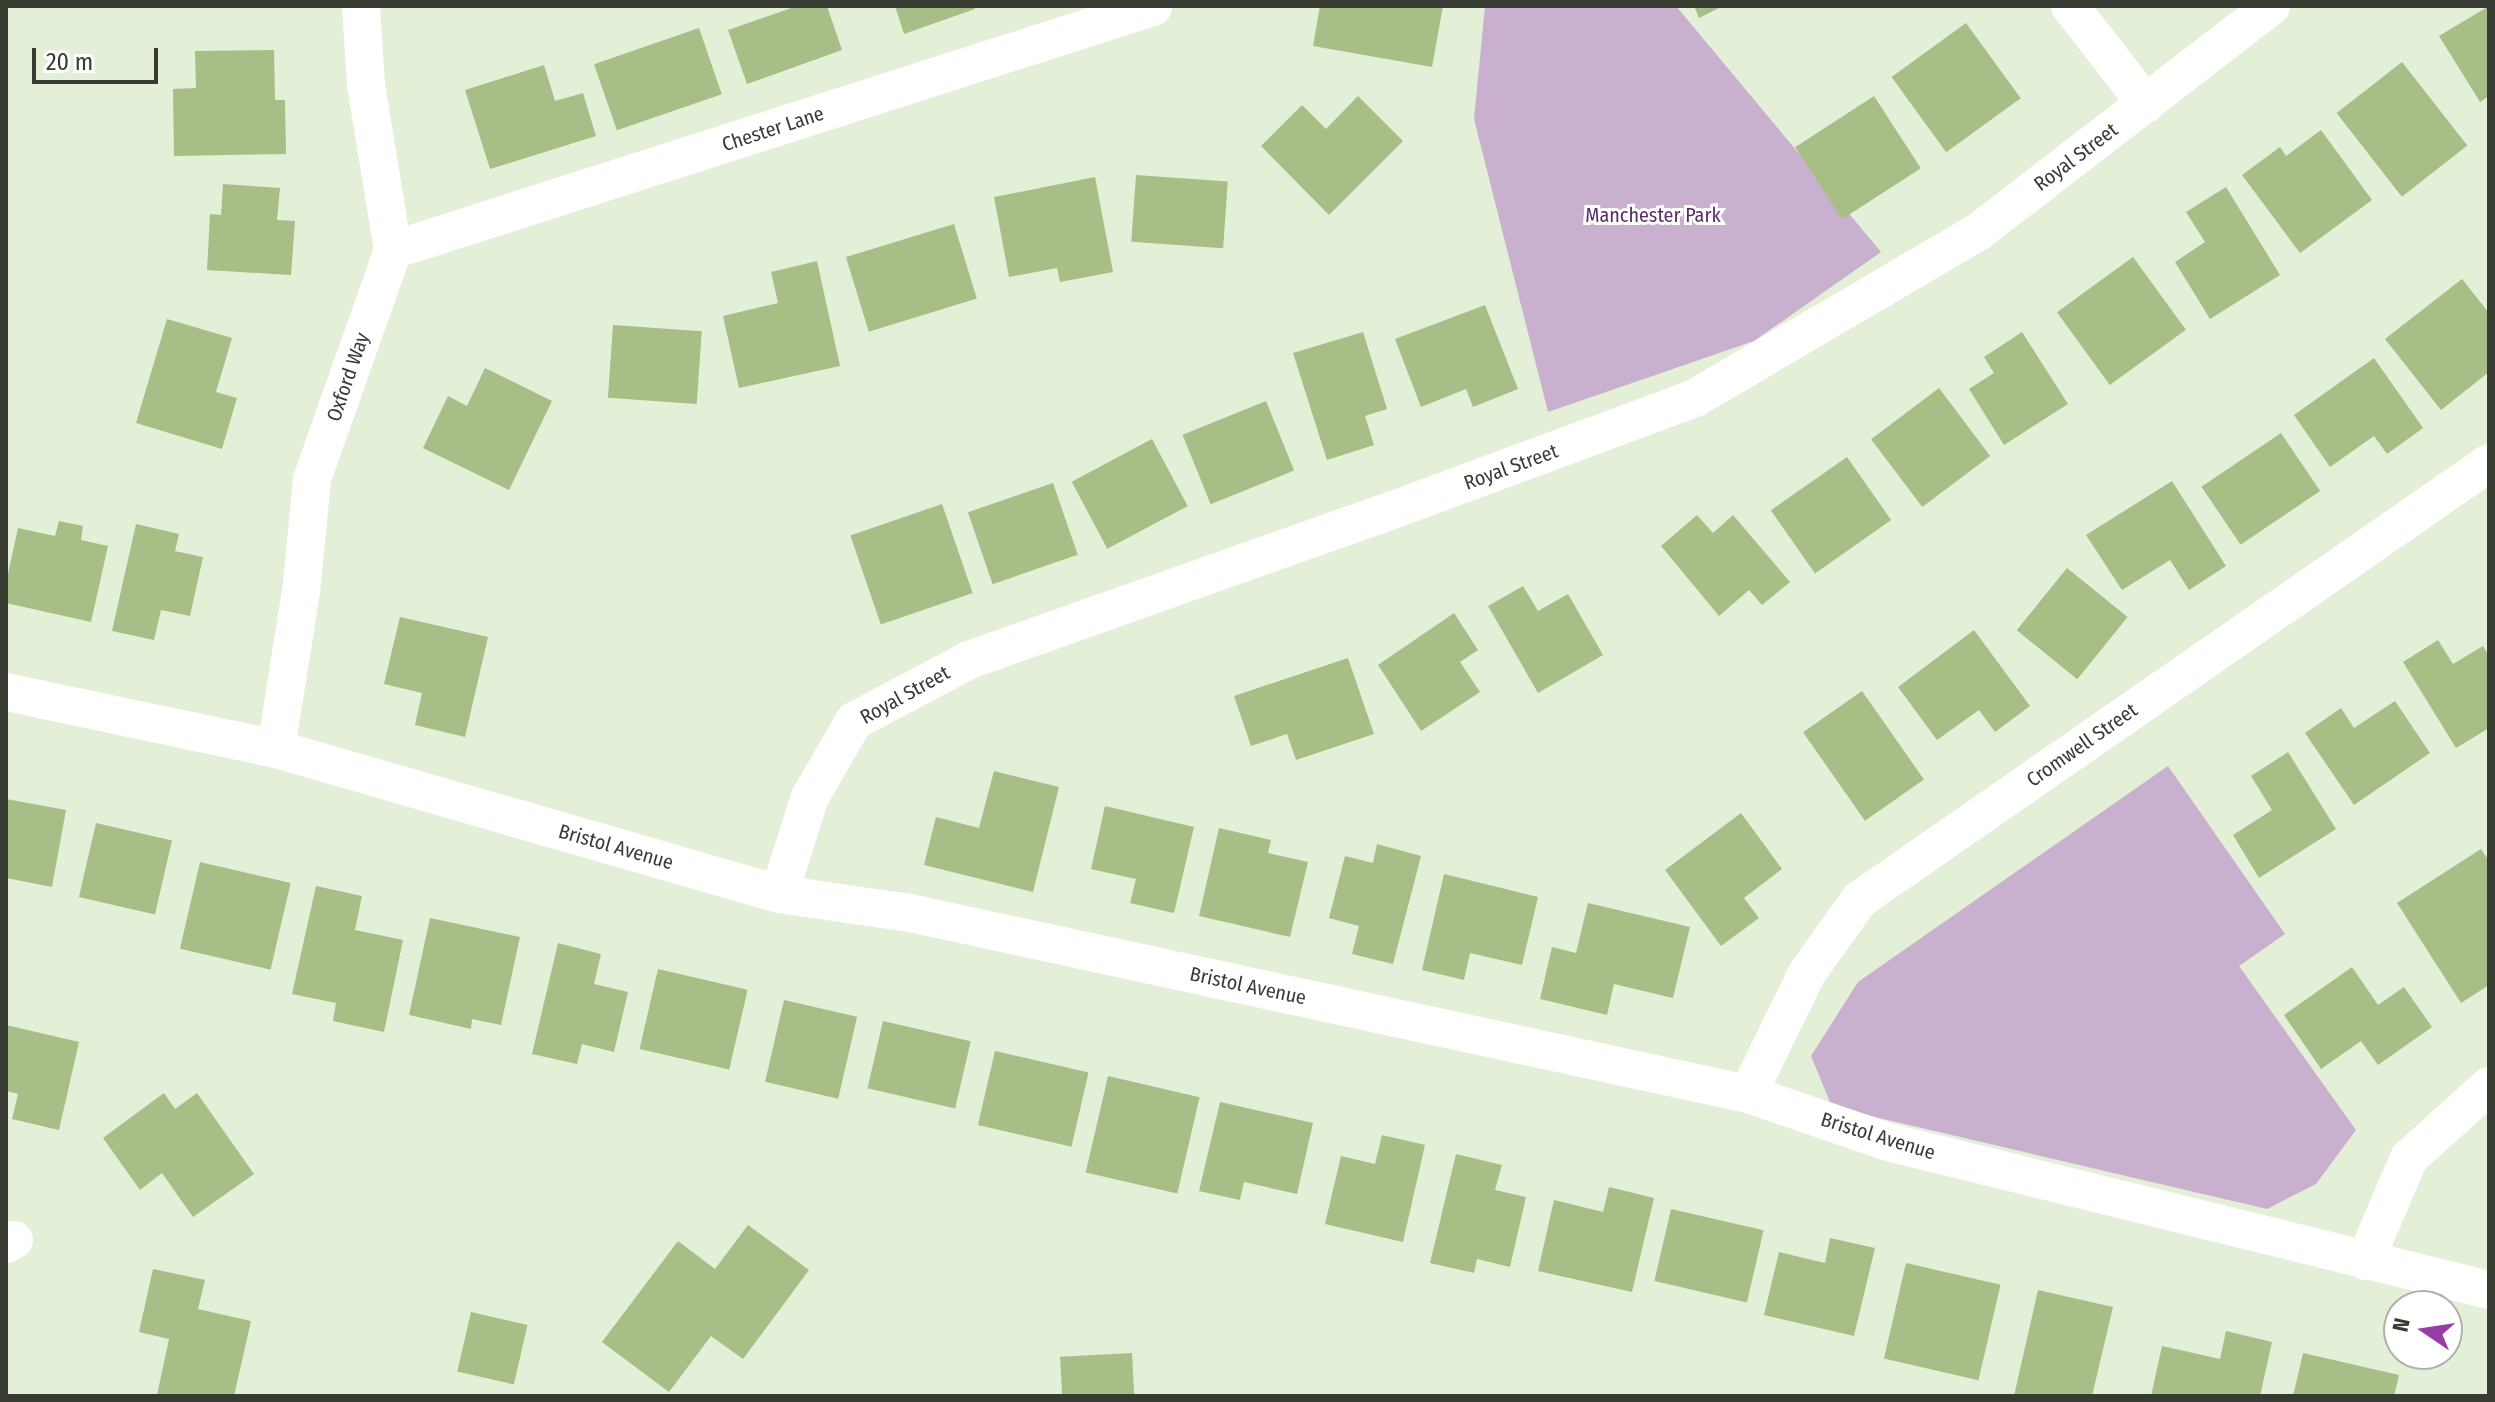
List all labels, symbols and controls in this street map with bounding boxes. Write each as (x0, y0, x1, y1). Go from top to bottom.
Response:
scale bar (36, 32, 162, 82)
text: 20 m (46, 48, 93, 76)
street label: Chester Lane (719, 101, 827, 157)
street label: Royal Street (2029, 118, 2123, 196)
park label: Manchester Park (1585, 203, 1721, 227)
street label: Oxford Way (322, 330, 374, 424)
street label: Royal Street (1461, 439, 1561, 495)
street label: Royal Street (856, 661, 954, 729)
street label: Cromwell Street (2022, 698, 2142, 792)
street label: Bristol Avenue (556, 819, 676, 875)
street label: Bristol Avenue (1188, 962, 1308, 1010)
street label: Bristol Avenue (1818, 1107, 1938, 1165)
north arrow (2383, 1290, 2463, 1370)
text: N (2386, 1315, 2416, 1334)

